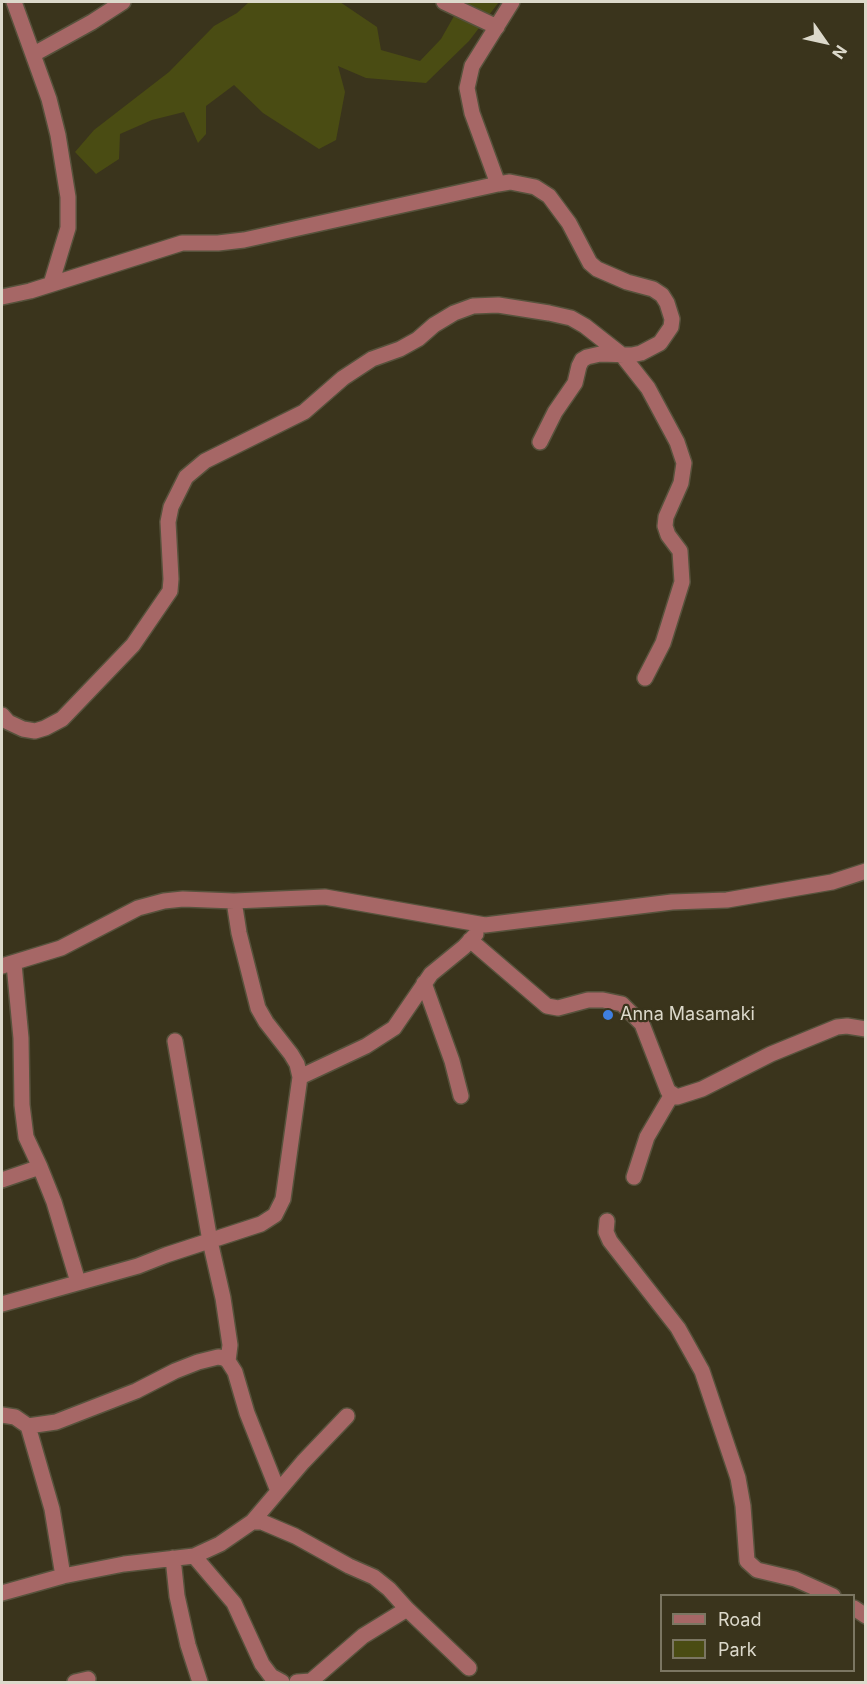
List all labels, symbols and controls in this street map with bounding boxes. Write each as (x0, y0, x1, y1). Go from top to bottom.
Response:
north arrow (795, 12, 855, 72)
text: N (828, 41, 852, 63)
place label: Anna Masamaki (620, 1004, 755, 1026)
marker: Anna Masamaki (601, 1008, 615, 1022)
legend (660, 1594, 855, 1672)
text: Road (718, 1609, 761, 1630)
text: Park (718, 1639, 757, 1660)

